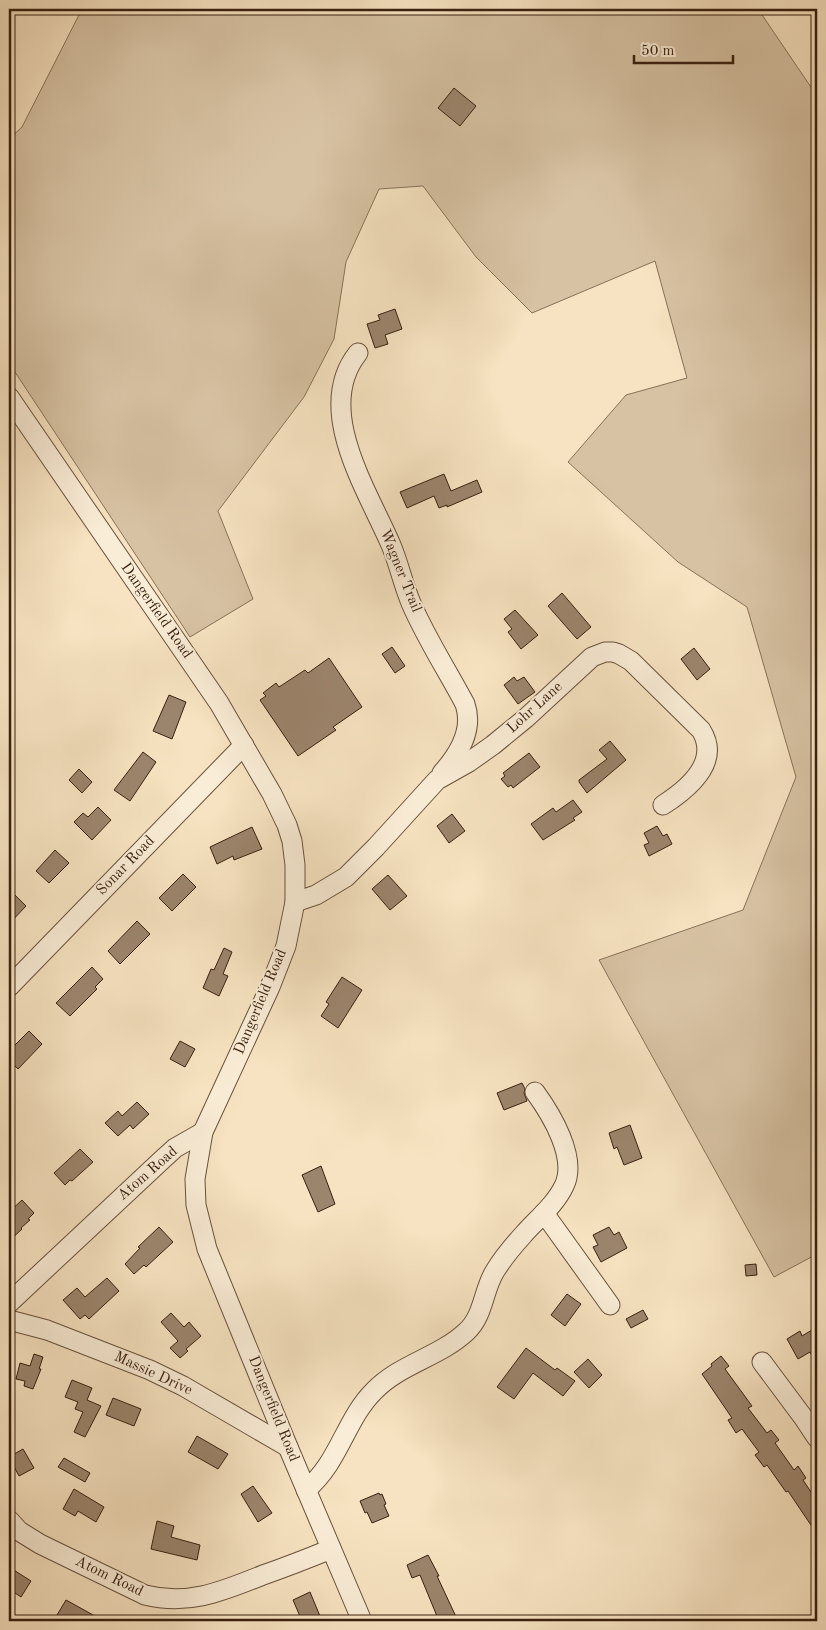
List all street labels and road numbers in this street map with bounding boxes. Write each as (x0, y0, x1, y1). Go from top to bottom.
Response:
street label: Wagner Trail (377, 527, 423, 615)
street label: Dangerfield Road (118, 561, 195, 662)
street label: Lohr Lane (505, 679, 566, 736)
street label: Sonar Road (94, 833, 158, 899)
street label: Dangerfield Road (232, 947, 290, 1057)
street label: Atom Road (115, 1144, 181, 1204)
street label: Massie Drive (112, 1349, 194, 1399)
street label: Dangerfield Road (245, 1354, 301, 1464)
street label: Atom Road (73, 1554, 146, 1600)

